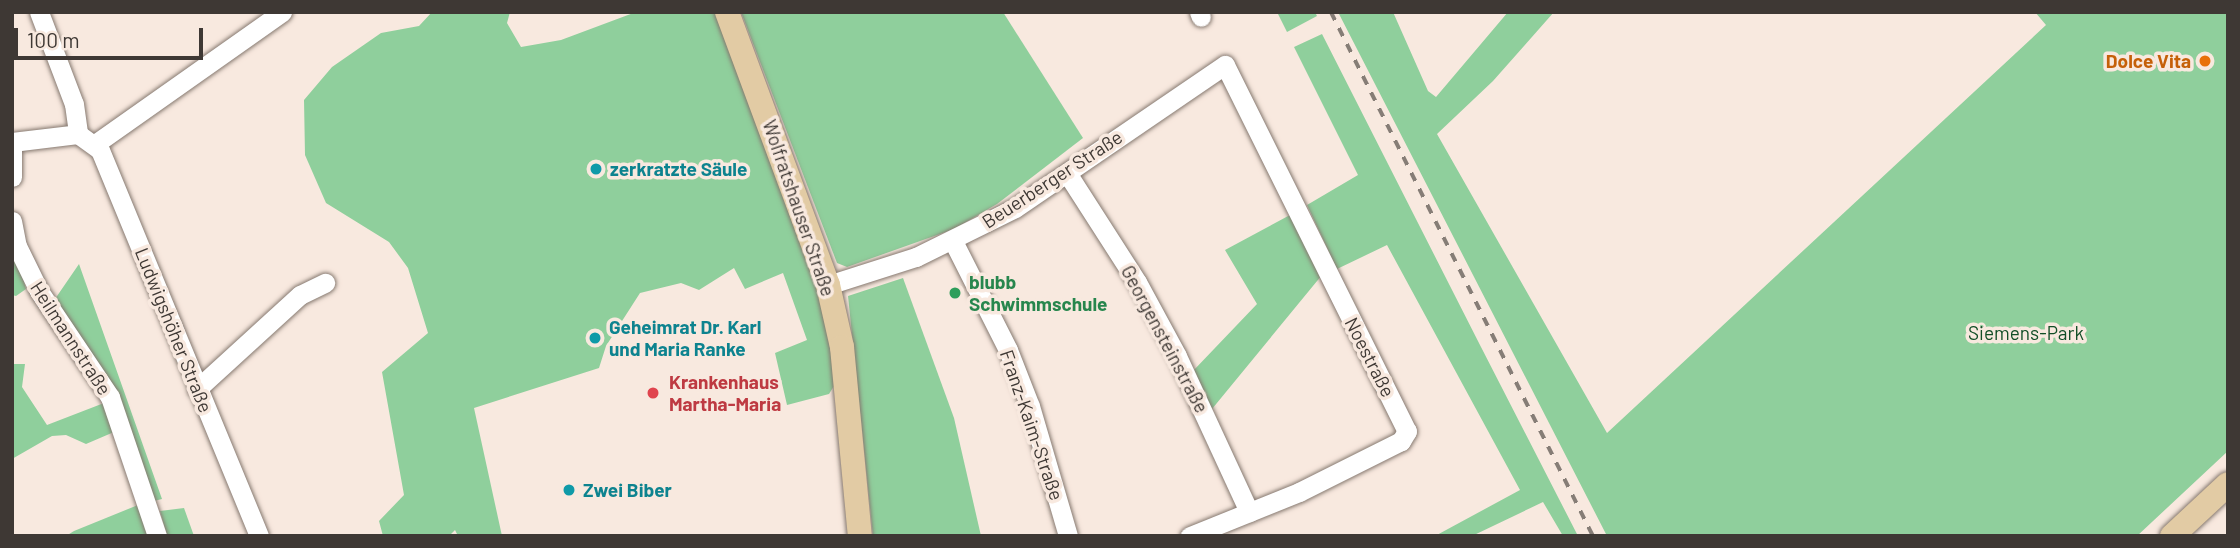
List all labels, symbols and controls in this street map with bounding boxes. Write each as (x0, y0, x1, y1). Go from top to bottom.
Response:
scale bar (18, 14, 206, 58)
text: 100 m (27, 27, 80, 52)
place label: Dolce Vita (2106, 50, 2191, 72)
marker: Dolce Vita (2197, 53, 2213, 69)
street label: Wolfratshauser Straße (758, 117, 840, 299)
street label: Beuerberger Straße (978, 125, 1126, 233)
place label: zerkratzte Säule (610, 158, 747, 180)
marker: zerkratzte Säule (588, 161, 604, 177)
street label: Ludwigshöher Straße (131, 244, 217, 416)
street label: Georgensteinstraße (1117, 261, 1213, 417)
place label: blubb Schwimmschule (969, 271, 1107, 315)
street label: Heilmannstraße (26, 277, 116, 399)
marker: blubb Schwimmschule (947, 285, 963, 301)
street label: Noestraße (1340, 313, 1400, 401)
place label: Geheimrat Dr. Karl und Maria Ranke (609, 316, 761, 360)
park label: Siemens-Park (1968, 322, 2084, 344)
marker: Geheimrat Dr. Karl und Maria Ranke (587, 330, 603, 346)
street label: Franz-Kaim-Straße (996, 347, 1068, 503)
place label: Krankenhaus Martha-Maria (669, 371, 781, 415)
marker: Krankenhaus Martha-Maria (643, 383, 663, 403)
place label: Zwei Biber (583, 479, 672, 501)
marker: Zwei Biber (561, 482, 577, 498)

